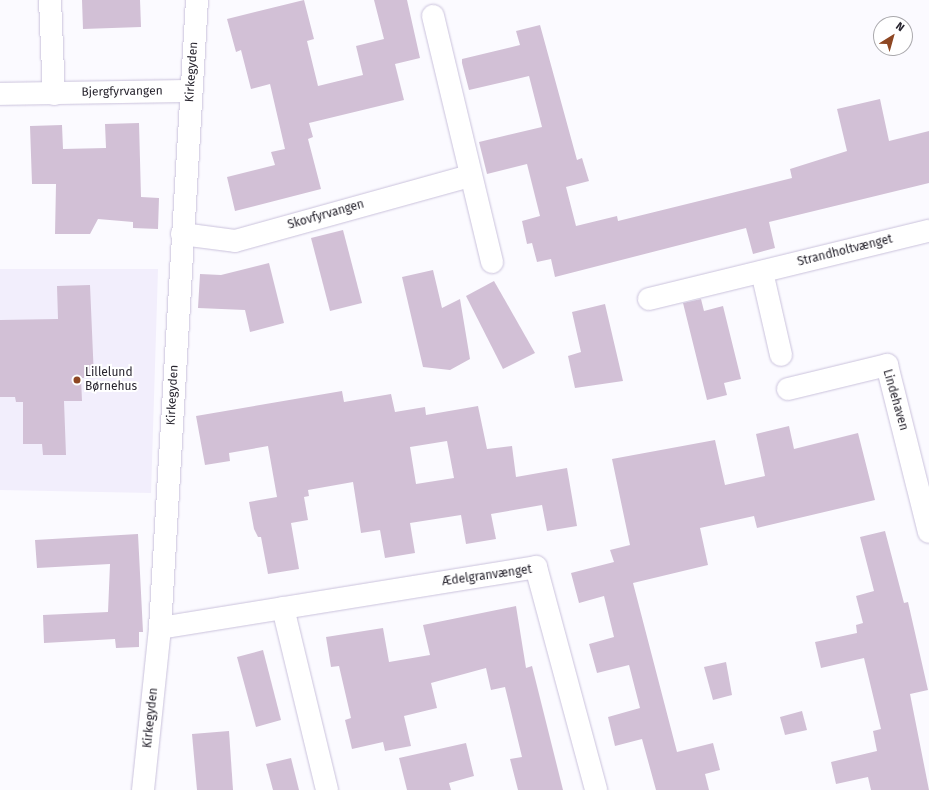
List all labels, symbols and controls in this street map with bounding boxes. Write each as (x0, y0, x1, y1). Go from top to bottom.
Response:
north arrow (873, 16, 913, 56)
text: N (893, 19, 907, 34)
street label: Kirkegyden (183, 41, 201, 103)
street label: Bjergfyrvangen (81, 84, 163, 100)
street label: Skovfyrvangen (286, 197, 366, 233)
street label: Strandholtvænget (796, 232, 894, 270)
street label: Kirkegyden (164, 364, 182, 426)
place label: Lillelund Børnehus (85, 366, 137, 394)
street label: Lindehaven (879, 368, 911, 432)
marker: Lillelund Børnehus (72, 375, 82, 385)
street label: Ædelgranvænget (441, 563, 533, 589)
street label: Kirkegyden (141, 687, 161, 749)

